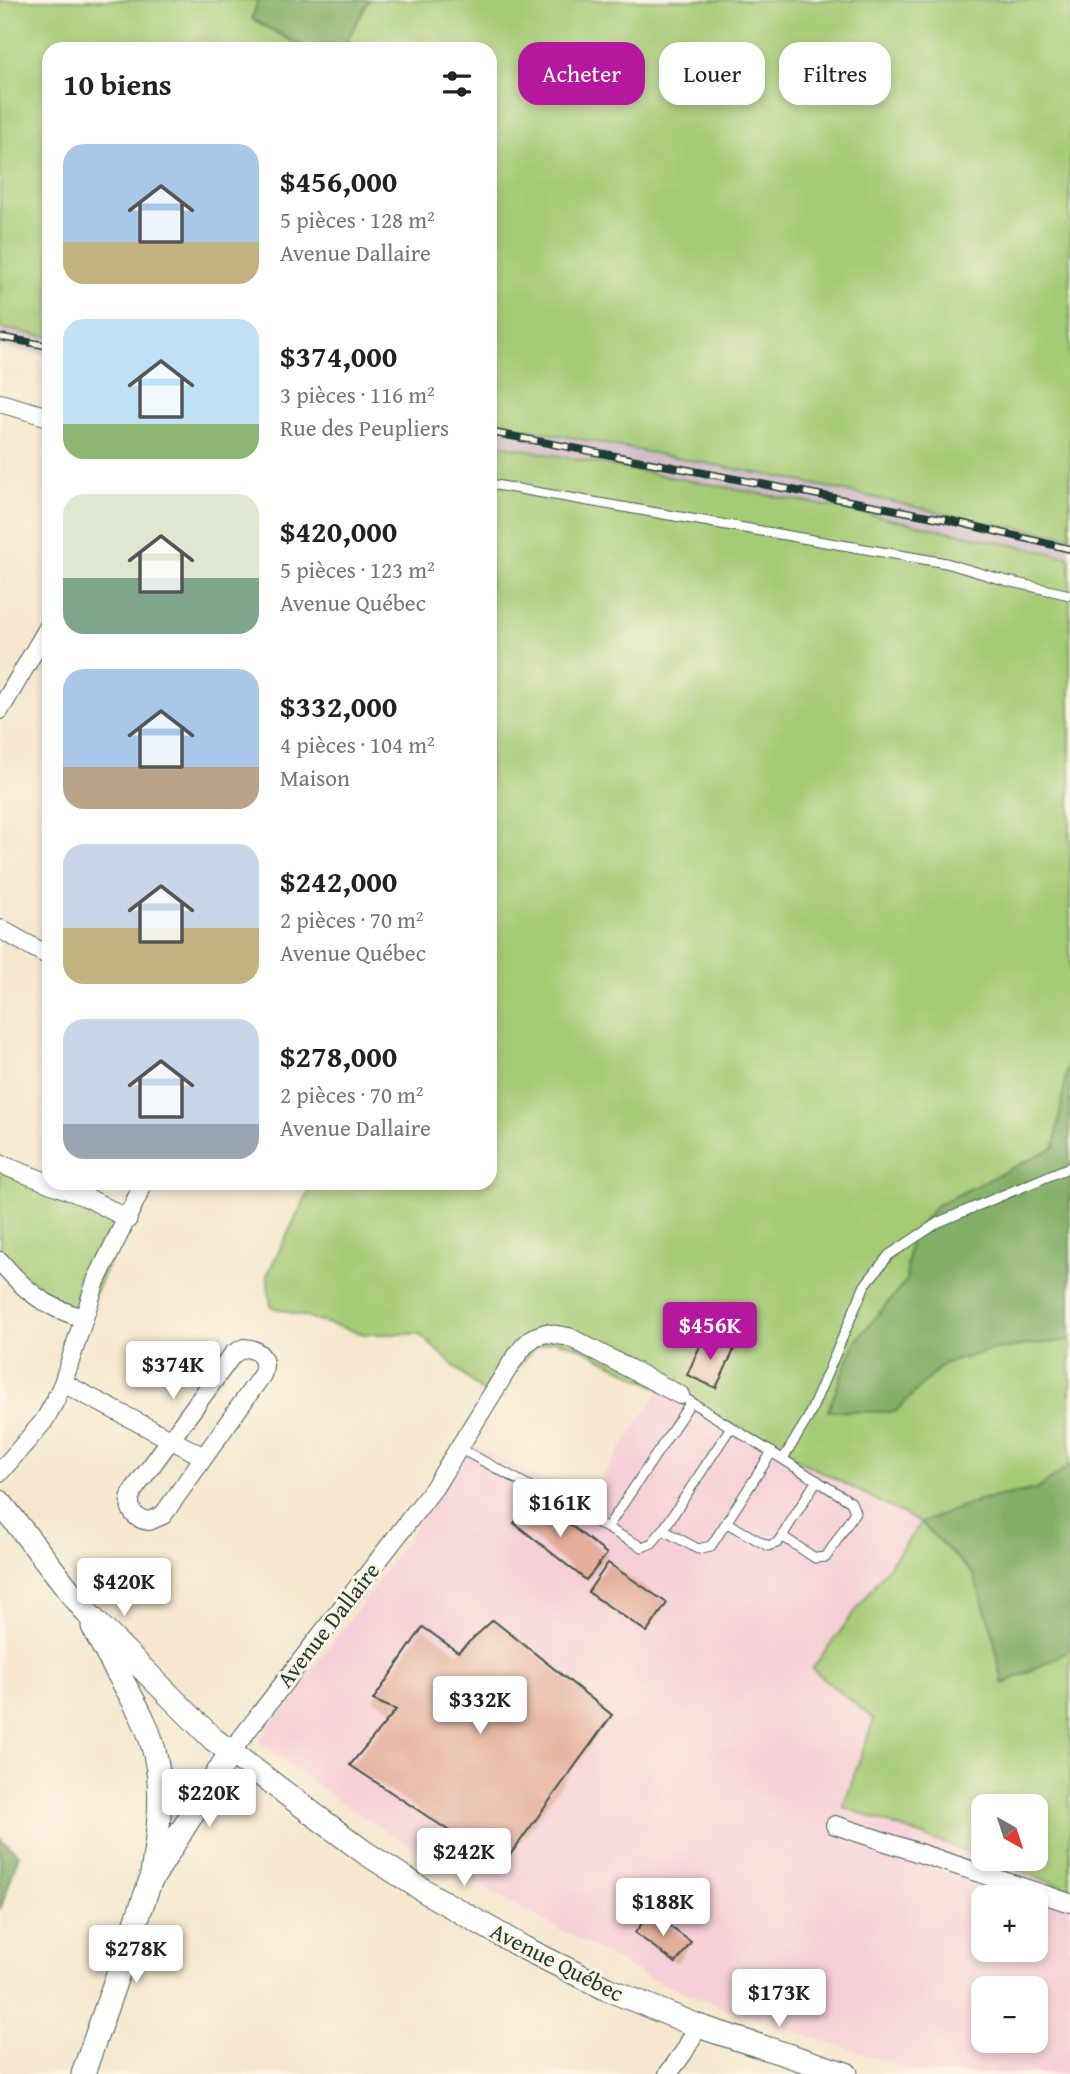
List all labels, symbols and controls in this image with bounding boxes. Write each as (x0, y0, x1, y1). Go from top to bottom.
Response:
chip: Acheter (518, 42, 645, 105)
chip: Louer (659, 42, 765, 105)
chip: Filtres (779, 42, 891, 105)
text: 10 biens (63, 62, 172, 106)
icon: filters (438, 65, 476, 103)
text: $456,000 (280, 159, 397, 203)
icon: home (119, 172, 203, 256)
text: 5 pièces · 128 m² (280, 203, 435, 236)
text: Avenue Dallaire (280, 236, 431, 269)
text: $374,000 (280, 334, 397, 378)
icon: home (119, 347, 203, 431)
text: 3 pièces · 116 m² (280, 378, 435, 411)
text: Rue des Peupliers (280, 411, 449, 444)
text: $420,000 (280, 509, 397, 553)
icon: home (119, 522, 203, 606)
text: 5 pièces · 123 m² (280, 553, 435, 586)
text: Avenue Québec (280, 586, 426, 619)
text: $332,000 (280, 684, 397, 728)
icon: home (119, 697, 203, 781)
text: 4 pièces · 104 m² (280, 728, 435, 761)
text: Maison (280, 761, 350, 794)
text: $242,000 (280, 859, 397, 903)
icon: home (119, 872, 203, 956)
text: 2 pièces · 70 m² (280, 903, 424, 936)
text: Avenue Québec (280, 936, 426, 969)
text: $278,000 (280, 1034, 397, 1078)
icon: home (119, 1047, 203, 1131)
text: 2 pièces · 70 m² (280, 1078, 424, 1111)
text: Avenue Dallaire (280, 1111, 431, 1144)
pin: $456K (661, 1302, 759, 1362)
text: $456K (679, 1308, 741, 1341)
pin: $374K (124, 1342, 222, 1401)
text: $374K (142, 1347, 204, 1380)
pin: $161K (511, 1480, 609, 1539)
text: $161K (529, 1485, 591, 1518)
street label: Avenue Dallaire (268, 1555, 387, 1694)
pin: $420K (75, 1558, 173, 1618)
text: $420K (93, 1564, 155, 1597)
pin: $332K (431, 1676, 529, 1736)
text: $332K (449, 1682, 511, 1715)
pin: $220K (160, 1770, 258, 1829)
text: $220K (178, 1775, 240, 1808)
north arrow (971, 1794, 1048, 1871)
map controls (971, 1794, 1048, 2053)
pin: $242K (415, 1828, 513, 1888)
text: $242K (433, 1834, 495, 1867)
pin: $188K (614, 1878, 712, 1938)
text: $188K (632, 1884, 694, 1917)
button: + (971, 1885, 1048, 1962)
street label: Avenue Québec (485, 1914, 630, 2009)
pin: $278K (87, 1926, 185, 1985)
text: $278K (105, 1931, 167, 1964)
pin: $173K (730, 1969, 828, 2029)
text: $173K (748, 1975, 810, 2008)
button: − (971, 1976, 1048, 2053)

